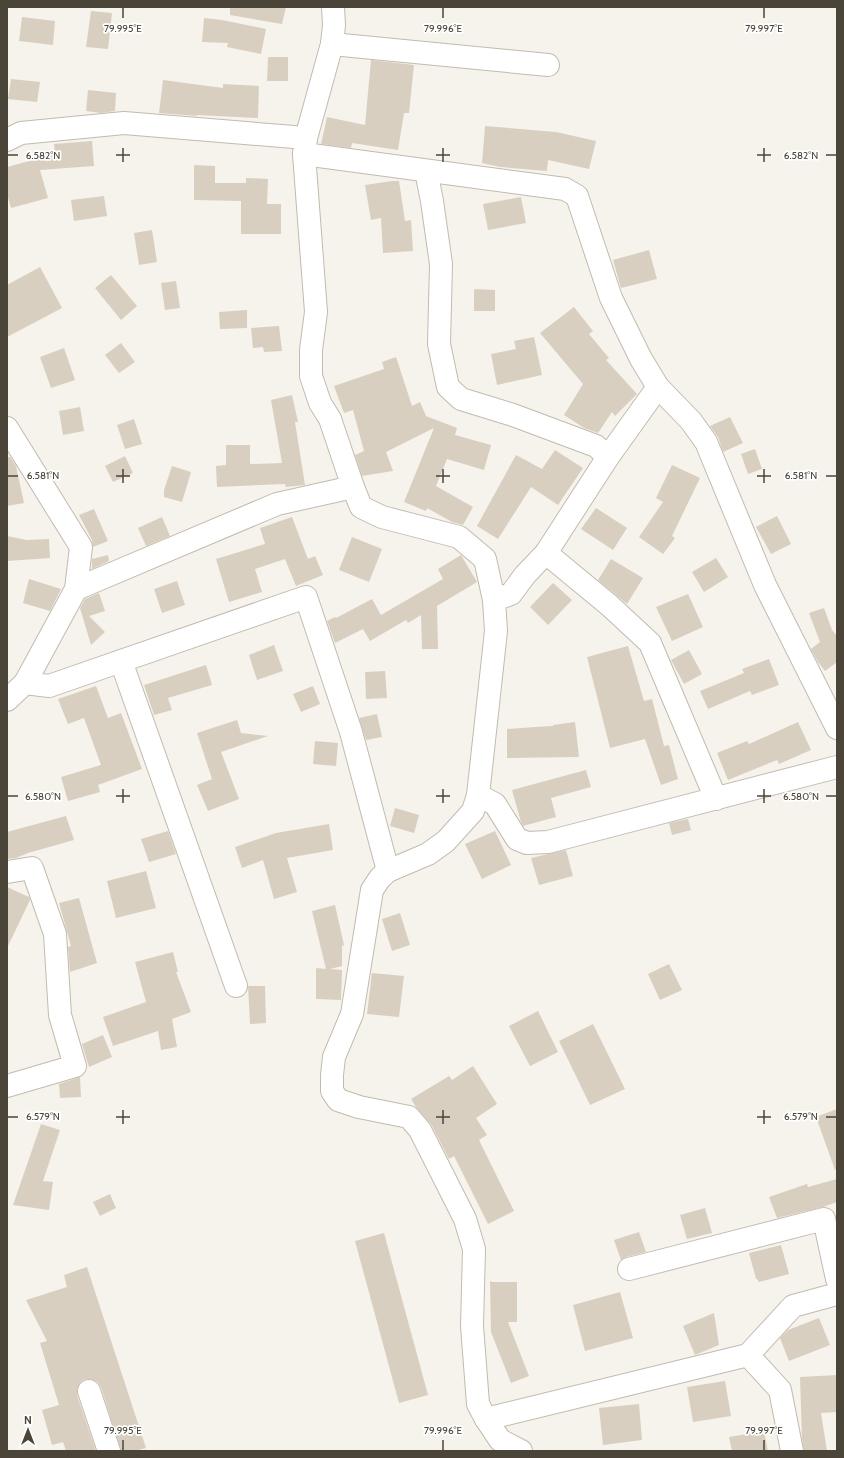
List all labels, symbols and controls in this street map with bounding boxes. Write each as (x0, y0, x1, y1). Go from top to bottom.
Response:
text: 79.995°E (104, 22, 142, 35)
text: 79.996°E (424, 22, 462, 35)
text: 79.997°E (745, 22, 783, 35)
text: 6.582°N (26, 149, 60, 162)
text: 6.582°N (784, 149, 818, 162)
text: 6.581°N (27, 469, 59, 482)
text: 6.581°N (785, 469, 817, 482)
text: 6.580°N (25, 790, 61, 803)
text: 6.580°N (783, 790, 819, 803)
text: 6.579°N (26, 1110, 60, 1123)
text: 6.579°N (784, 1110, 818, 1123)
north arrow (8, 1410, 48, 1450)
text: N (24, 1413, 32, 1427)
text: 79.995°E (104, 1424, 142, 1437)
text: 79.996°E (424, 1424, 462, 1437)
text: 79.997°E (745, 1424, 783, 1437)

